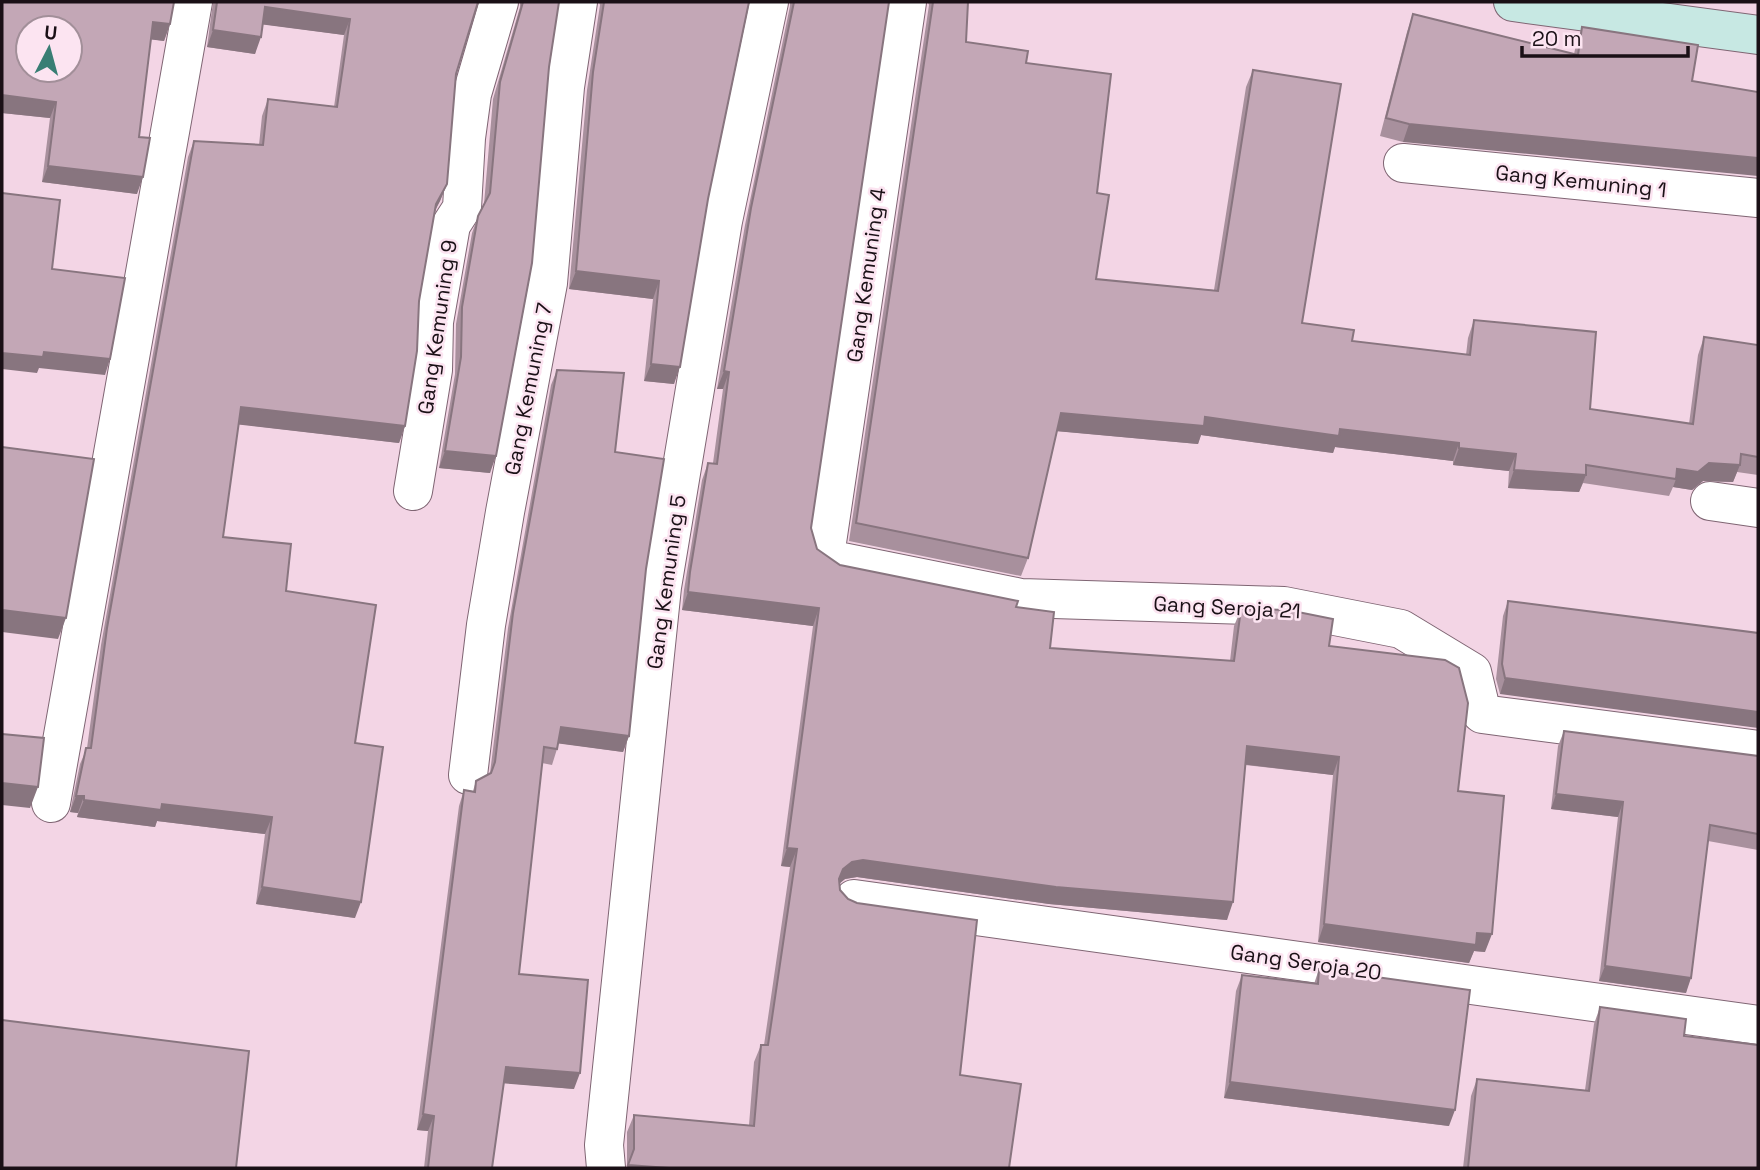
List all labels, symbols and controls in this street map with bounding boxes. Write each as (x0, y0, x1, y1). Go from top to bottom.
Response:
north arrow (14, 14, 84, 84)
scale bar (1522, 14, 1688, 58)
text: U (43, 19, 58, 46)
text: 20 m (1532, 25, 1582, 52)
street label: Gang Kemuning 1 (1494, 159, 1668, 203)
street label: Gang Kemuning 4 (840, 186, 892, 364)
street label: Gang Kemuning 9 (411, 238, 463, 416)
street label: Gang Kemuning 7 (498, 300, 558, 477)
street label: Gang Kemuning 5 (640, 493, 692, 671)
street label: Gang Seroja 21 (1153, 590, 1301, 624)
street label: Gang Seroja 20 (1229, 938, 1383, 986)

